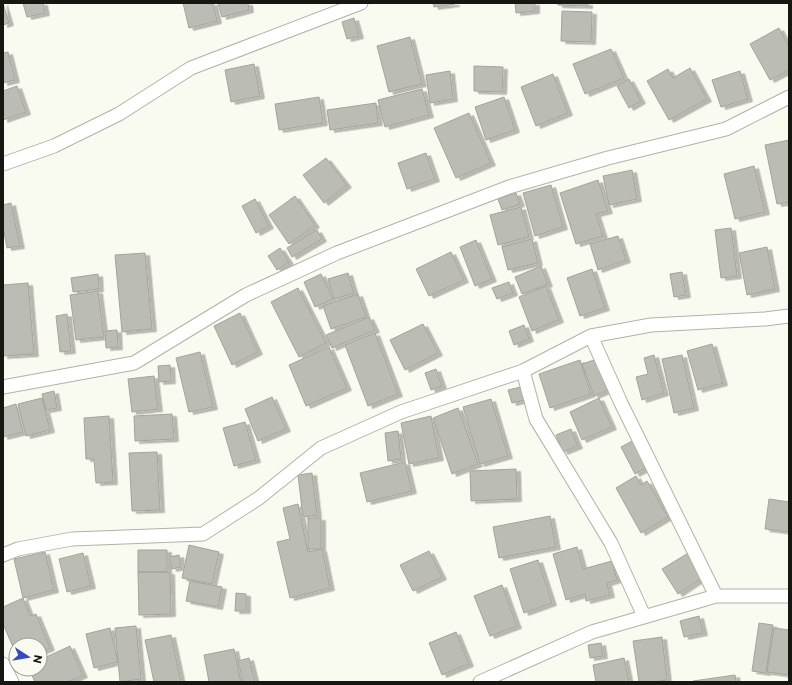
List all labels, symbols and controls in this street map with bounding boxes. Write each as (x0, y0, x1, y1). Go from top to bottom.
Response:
north arrow (8, 637, 48, 677)
text: N (31, 654, 45, 665)

